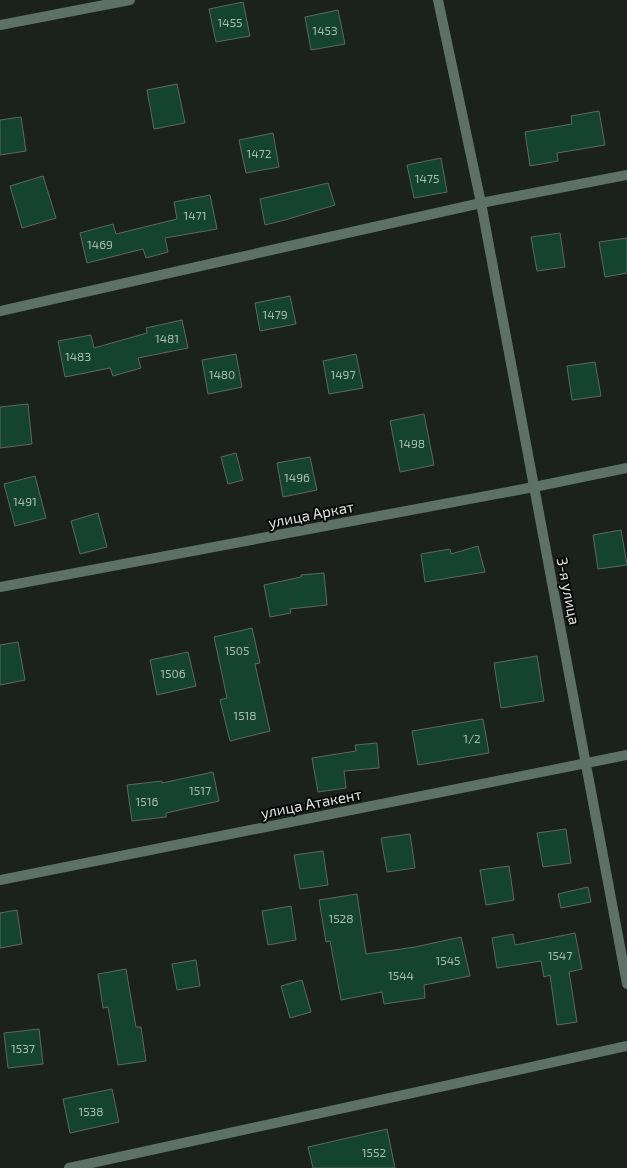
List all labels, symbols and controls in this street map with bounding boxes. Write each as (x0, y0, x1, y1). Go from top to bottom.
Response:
house number: 1455 (217, 15, 243, 29)
house number: 1453 (312, 23, 338, 37)
house number: 1472 (246, 146, 272, 160)
house number: 1475 (415, 171, 439, 185)
house number: 1471 (183, 208, 207, 222)
house number: 1469 (87, 237, 113, 251)
house number: 1479 (262, 307, 288, 321)
house number: 1481 (155, 331, 179, 345)
house number: 1483 (65, 349, 91, 363)
house number: 1480 (209, 367, 235, 381)
house number: 1497 (330, 367, 356, 381)
house number: 1498 (399, 436, 425, 450)
house number: 1496 (284, 470, 310, 484)
house number: 1491 (13, 494, 37, 508)
street label: улица Аркат (267, 497, 356, 532)
street label: 3-я улица (553, 556, 584, 627)
house number: 1505 (225, 643, 249, 657)
house number: 1506 (160, 666, 186, 680)
house number: 1518 (233, 708, 257, 722)
house number: 1/2 (463, 731, 481, 745)
house number: 1517 (189, 783, 211, 797)
street label: улица Атакент (259, 784, 363, 823)
house number: 1516 (136, 794, 159, 808)
house number: 1528 (328, 911, 354, 925)
house number: 1547 (548, 948, 572, 962)
house number: 1545 (435, 953, 461, 967)
house number: 1544 (388, 968, 414, 982)
house number: 1537 (11, 1041, 35, 1055)
house number: 1538 (78, 1104, 104, 1118)
house number: 1552 (362, 1145, 386, 1159)

